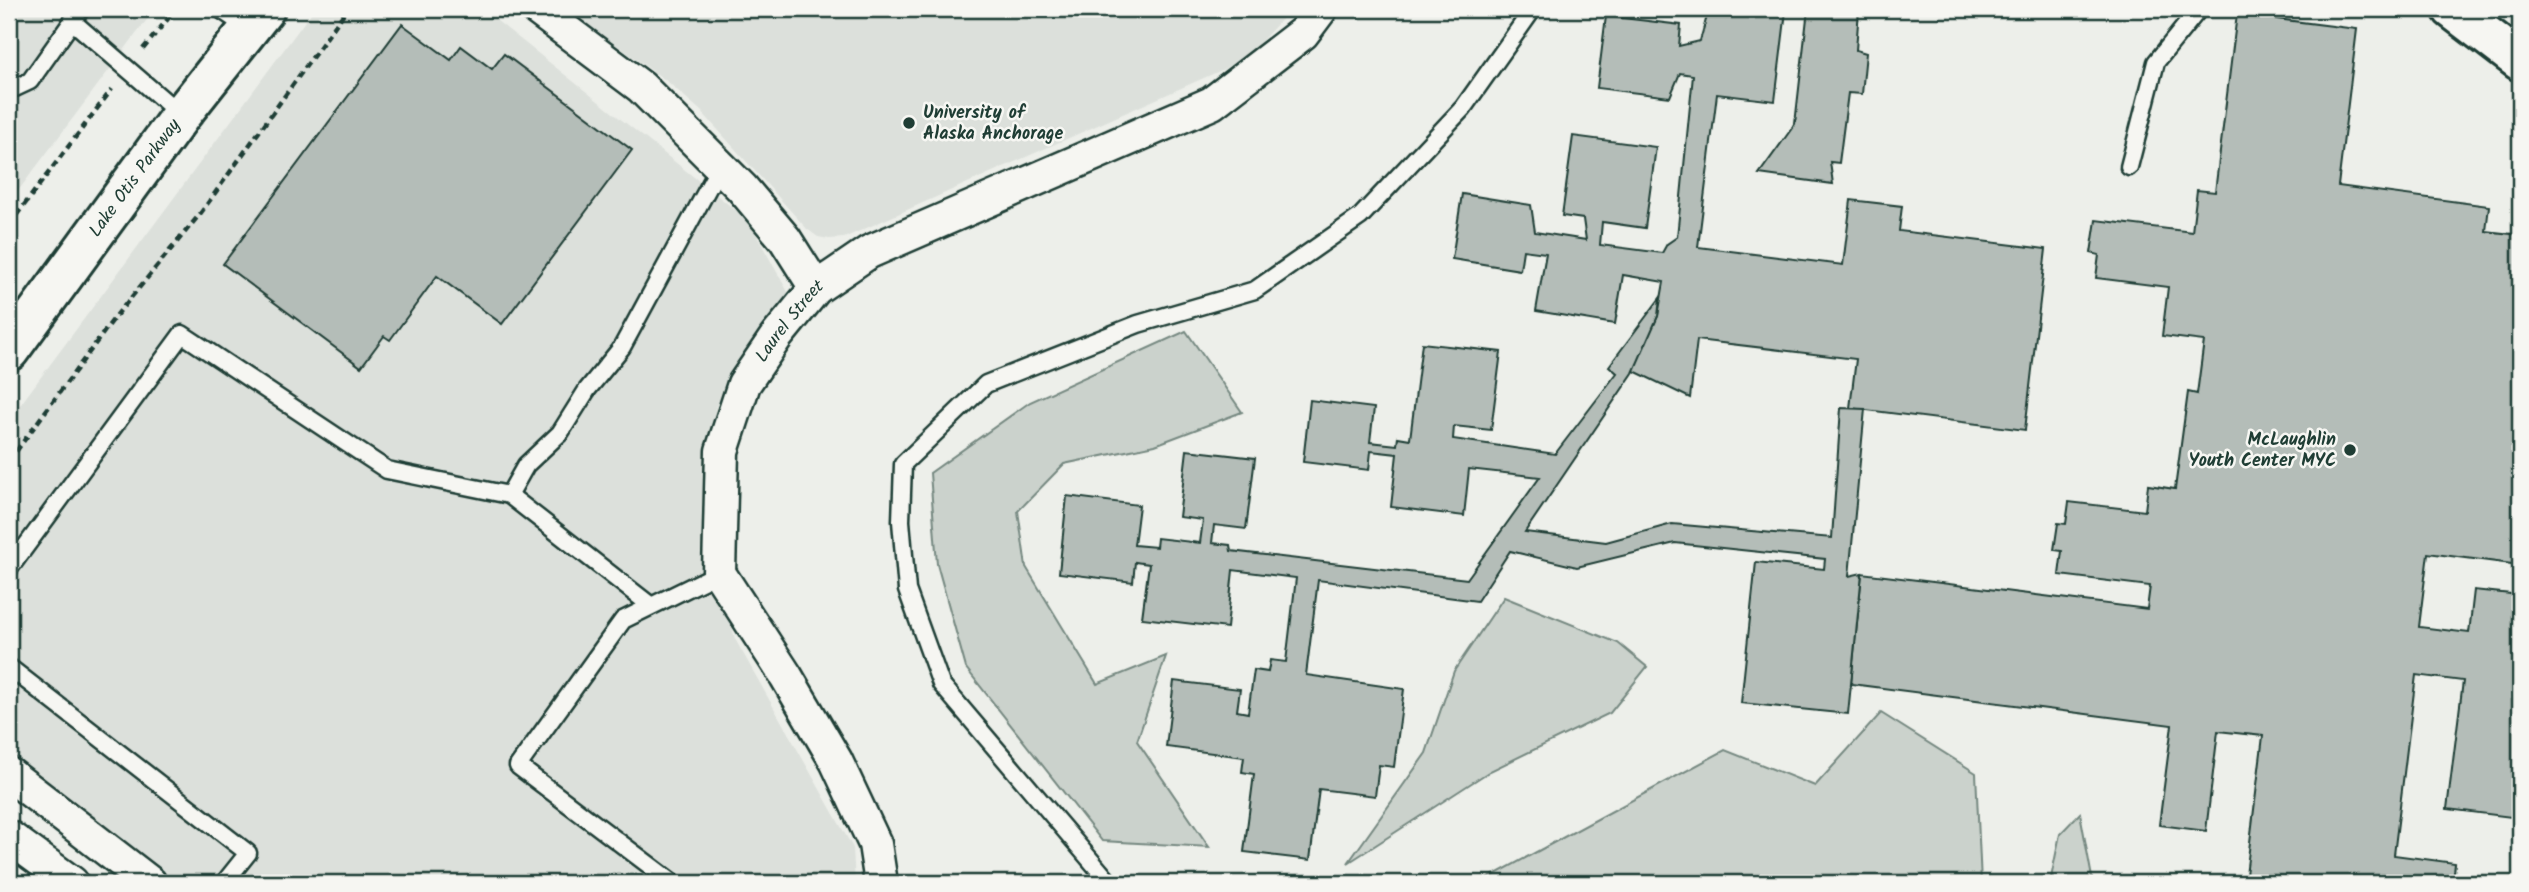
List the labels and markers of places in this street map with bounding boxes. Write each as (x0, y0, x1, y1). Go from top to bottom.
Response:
place label: University of Alaska Anchorage (923, 99, 1064, 149)
marker: University of Alaska Anchorage (901, 115, 917, 131)
place label: McLaughlin Youth Center MYC (2189, 426, 2336, 476)
marker: McLaughlin Youth Center MYC (2342, 442, 2358, 458)

